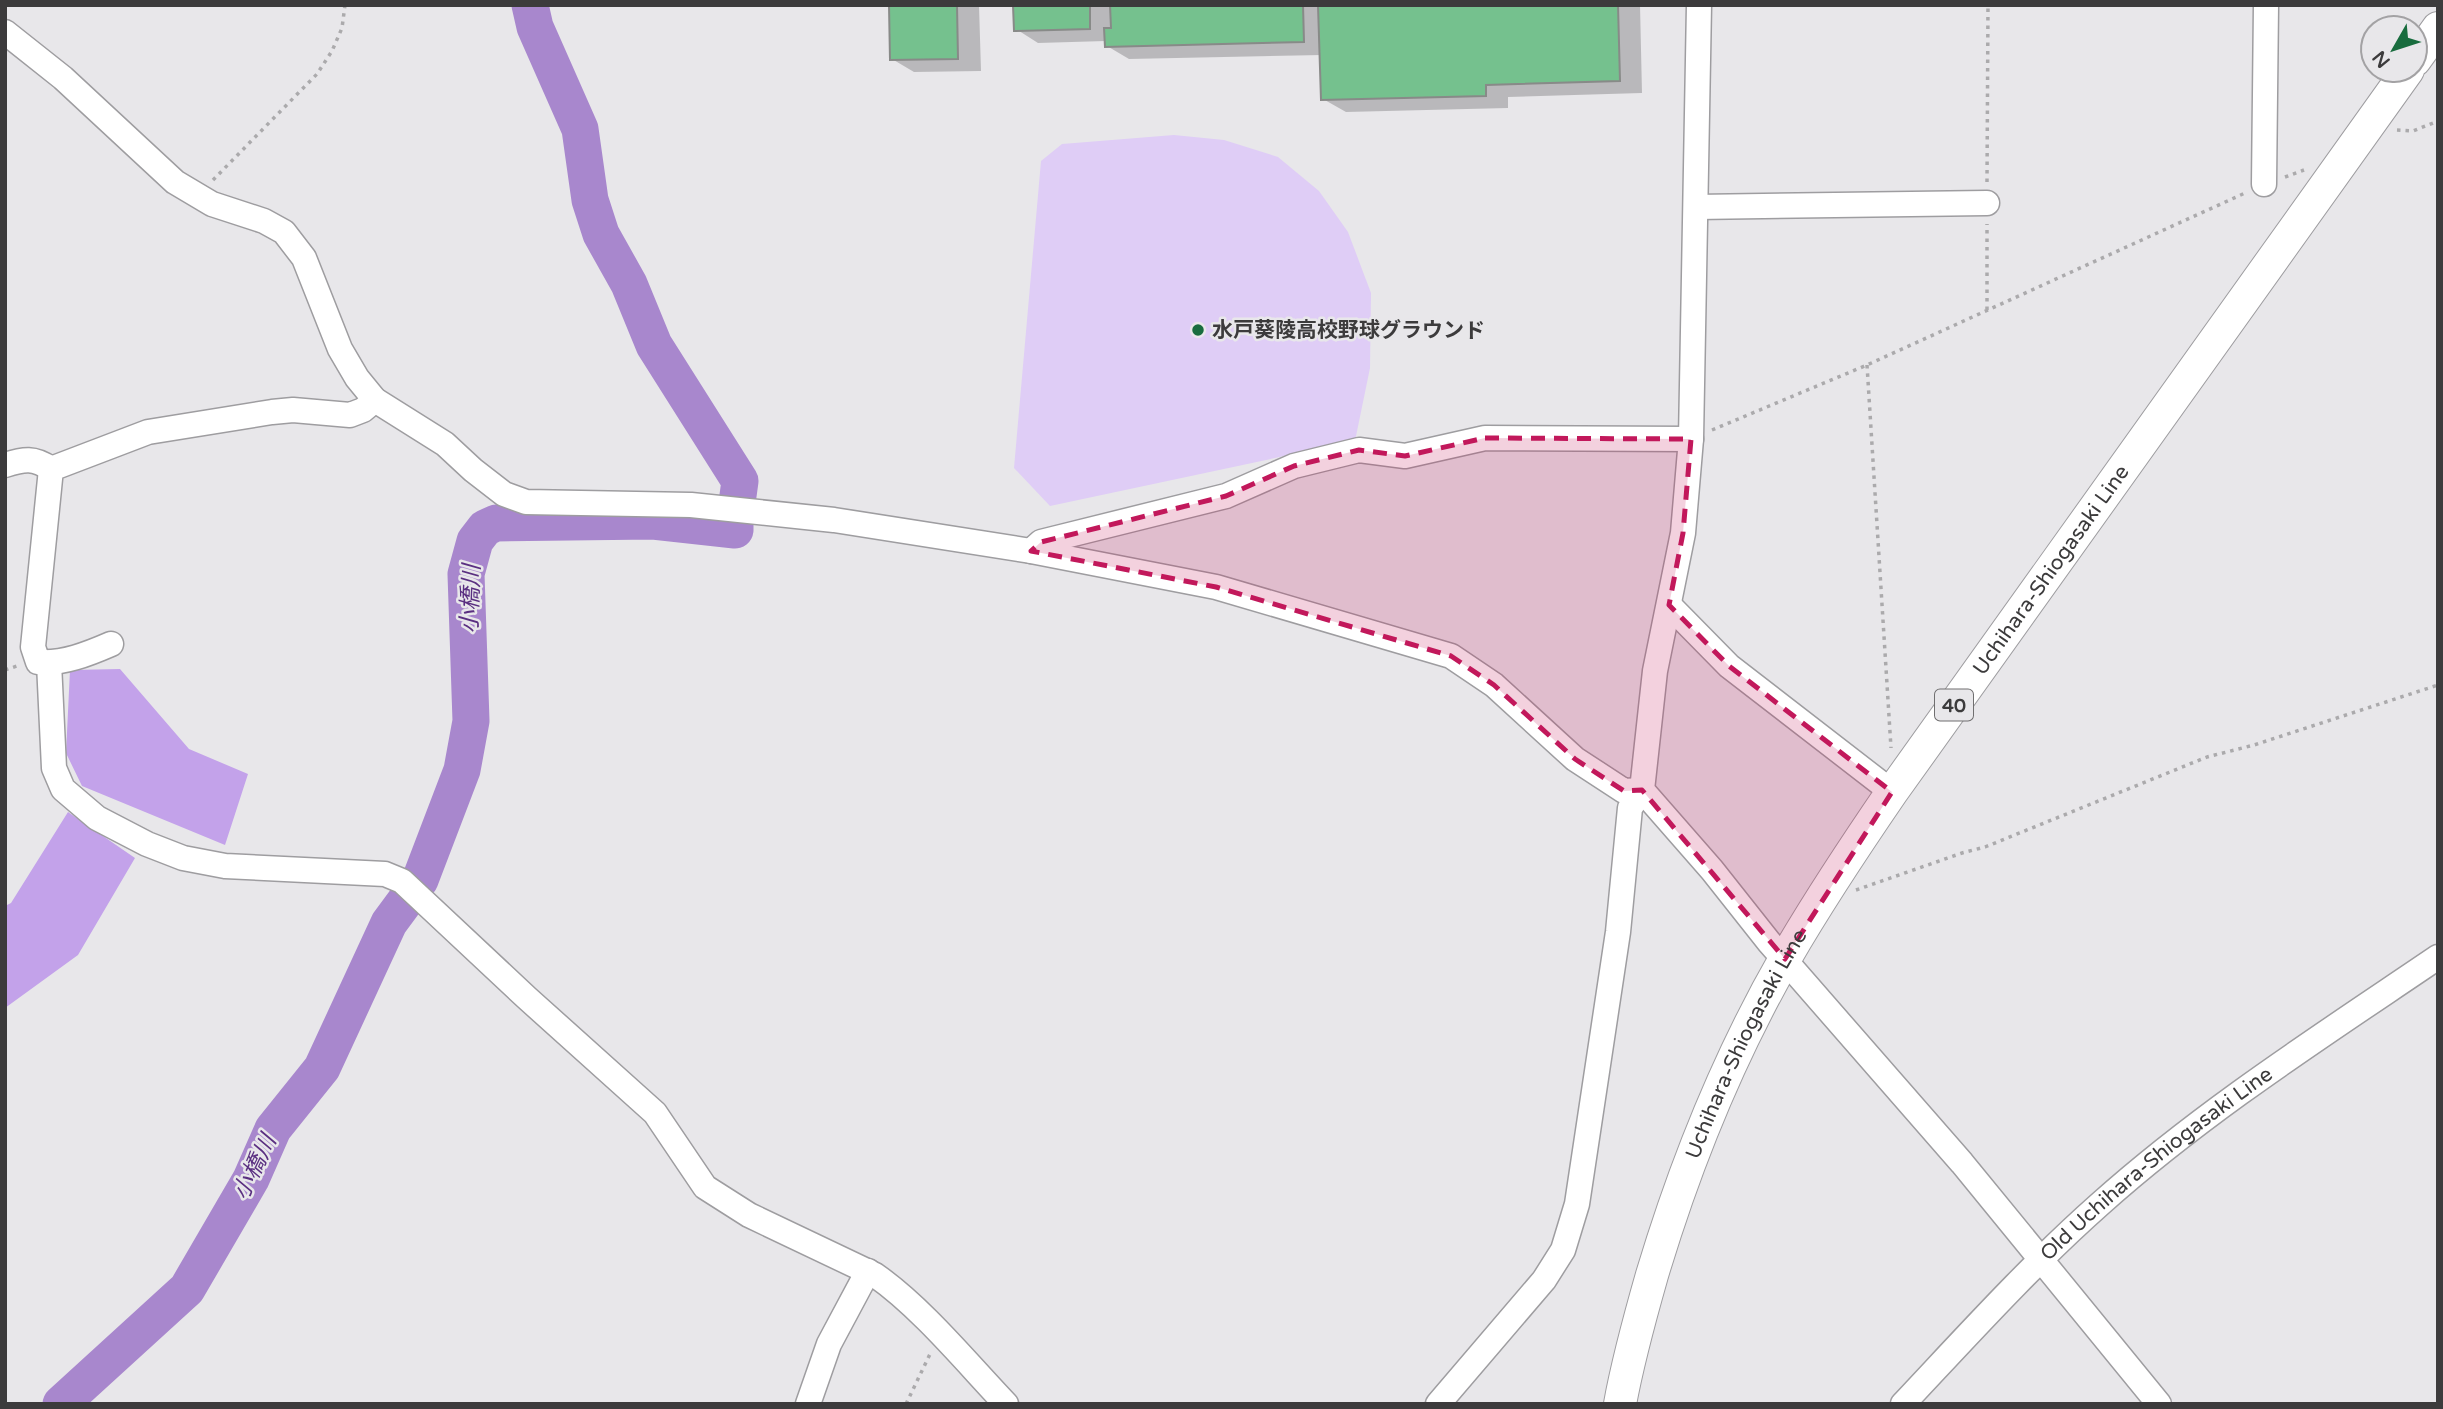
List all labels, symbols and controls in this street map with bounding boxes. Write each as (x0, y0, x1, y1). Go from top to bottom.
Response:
north arrow (2359, 14, 2429, 84)
text: N (2368, 46, 2395, 72)
place label: 水戸葵陵高校野球グラウンド (1212, 318, 1485, 343)
marker: 水戸葵陵高校野球グラウンド (1190, 322, 1206, 338)
street label: Uchihara-Shiogasaki Line (1968, 460, 2135, 680)
water label: 小橋川 (456, 561, 486, 634)
road number: 40 (1935, 690, 1973, 720)
street label: Uchihara-Shiogasaki Line (1681, 925, 1813, 1162)
street label: Old Uchihara-Shiogasaki Line (2035, 1061, 2277, 1266)
water label: 小橋川 (227, 1128, 284, 1205)

